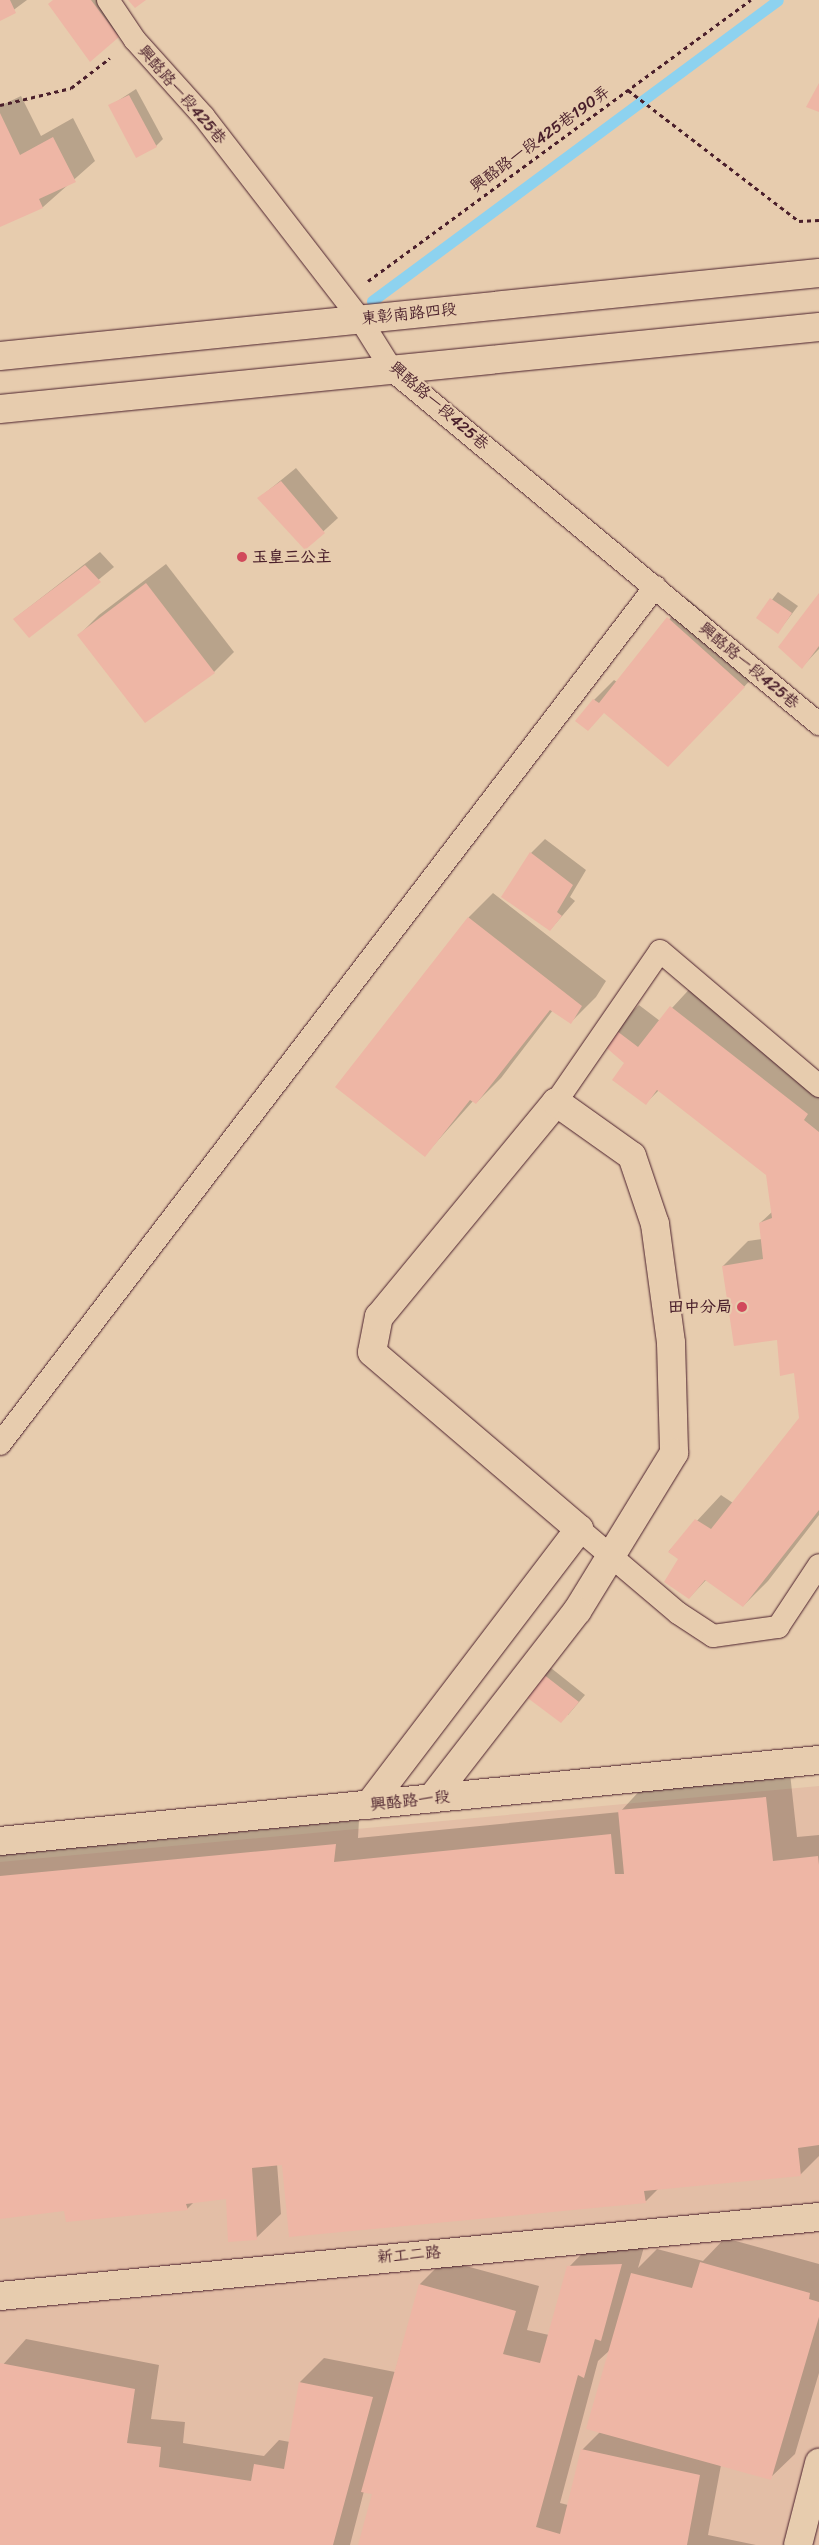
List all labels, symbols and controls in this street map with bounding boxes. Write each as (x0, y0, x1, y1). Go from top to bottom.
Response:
street label: 興酪路一段425巷 (134, 42, 230, 148)
street label: 興酪路一段425巷190弄 (466, 82, 614, 196)
street label: 東彰南路四段 (360, 299, 458, 329)
street label: 興酪路一段425巷 (386, 358, 492, 454)
place label: 玉皇三公主 (252, 547, 332, 567)
marker: 玉皇三公主 (236, 551, 248, 563)
street label: 興酪路一段425巷 (695, 618, 803, 714)
place label: 田中分局 (668, 1297, 732, 1317)
marker: 田中分局 (736, 1301, 748, 1313)
street label: 興酪路一段 (369, 1787, 451, 1815)
street label: 新工二路 (376, 2243, 442, 2267)

